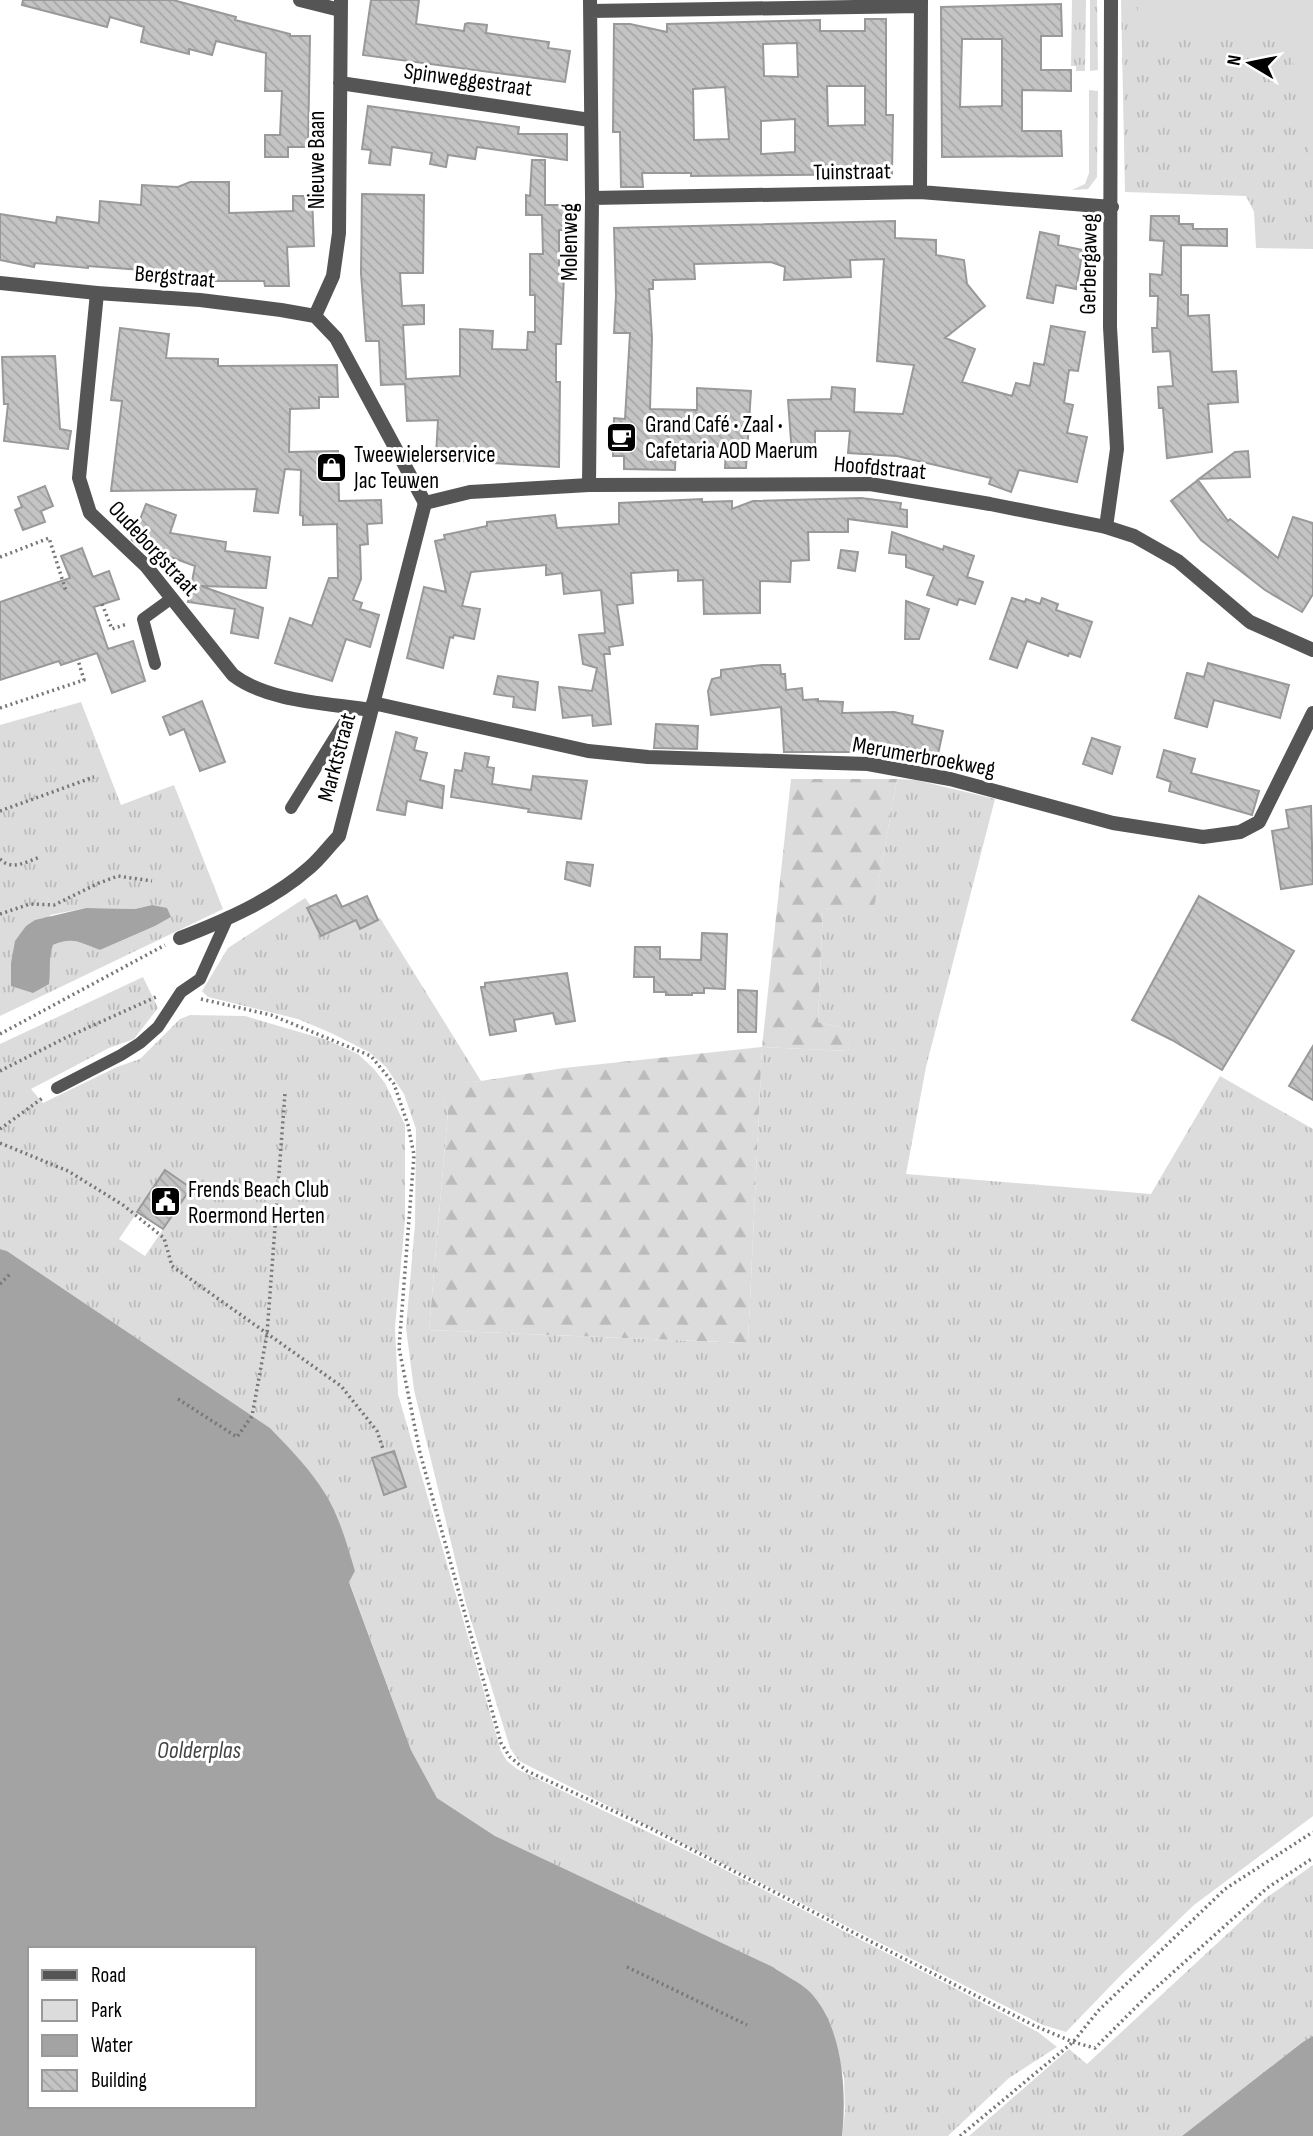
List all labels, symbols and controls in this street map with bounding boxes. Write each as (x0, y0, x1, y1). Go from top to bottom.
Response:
north arrow (1215, 28, 1285, 98)
text: N (1223, 53, 1247, 67)
street label: Spinweggestraat (402, 57, 534, 103)
street label: Nieuwe Baan (303, 111, 331, 209)
street label: Tuinstraat (813, 157, 891, 187)
street label: Molenweg (556, 203, 584, 281)
street label: Gerbergaweg (1074, 213, 1104, 315)
street label: Bergstraat (133, 260, 216, 294)
place label: Grand Café • Zaal • Cafetaria AOD Maerum (645, 411, 818, 465)
cafe icon: Grand Café • Zaal • Cafetaria AOD Maerum (605, 420, 639, 454)
place label: Tweewielerservice Jac Teuwen (353, 441, 496, 495)
shop icon: Tweewielerservice Jac Teuwen (314, 450, 348, 484)
street label: Hoofdstraat (833, 450, 927, 486)
street label: Oudeborgstraat (102, 495, 205, 602)
street label: Marktstraat (312, 710, 362, 805)
street label: Merumerbroekweg (850, 731, 997, 783)
place label: Frends Beach Club Roermond Herten (188, 1176, 329, 1230)
public building icon: Frends Beach Club Roermond Herten (148, 1185, 182, 1219)
water label: Oolderplas (157, 1736, 241, 1765)
legend (28, 1947, 256, 2108)
text: Road (91, 1963, 126, 1988)
text: Park (91, 1998, 122, 2023)
text: Water (91, 2033, 133, 2058)
text: Building (91, 2068, 147, 2093)

